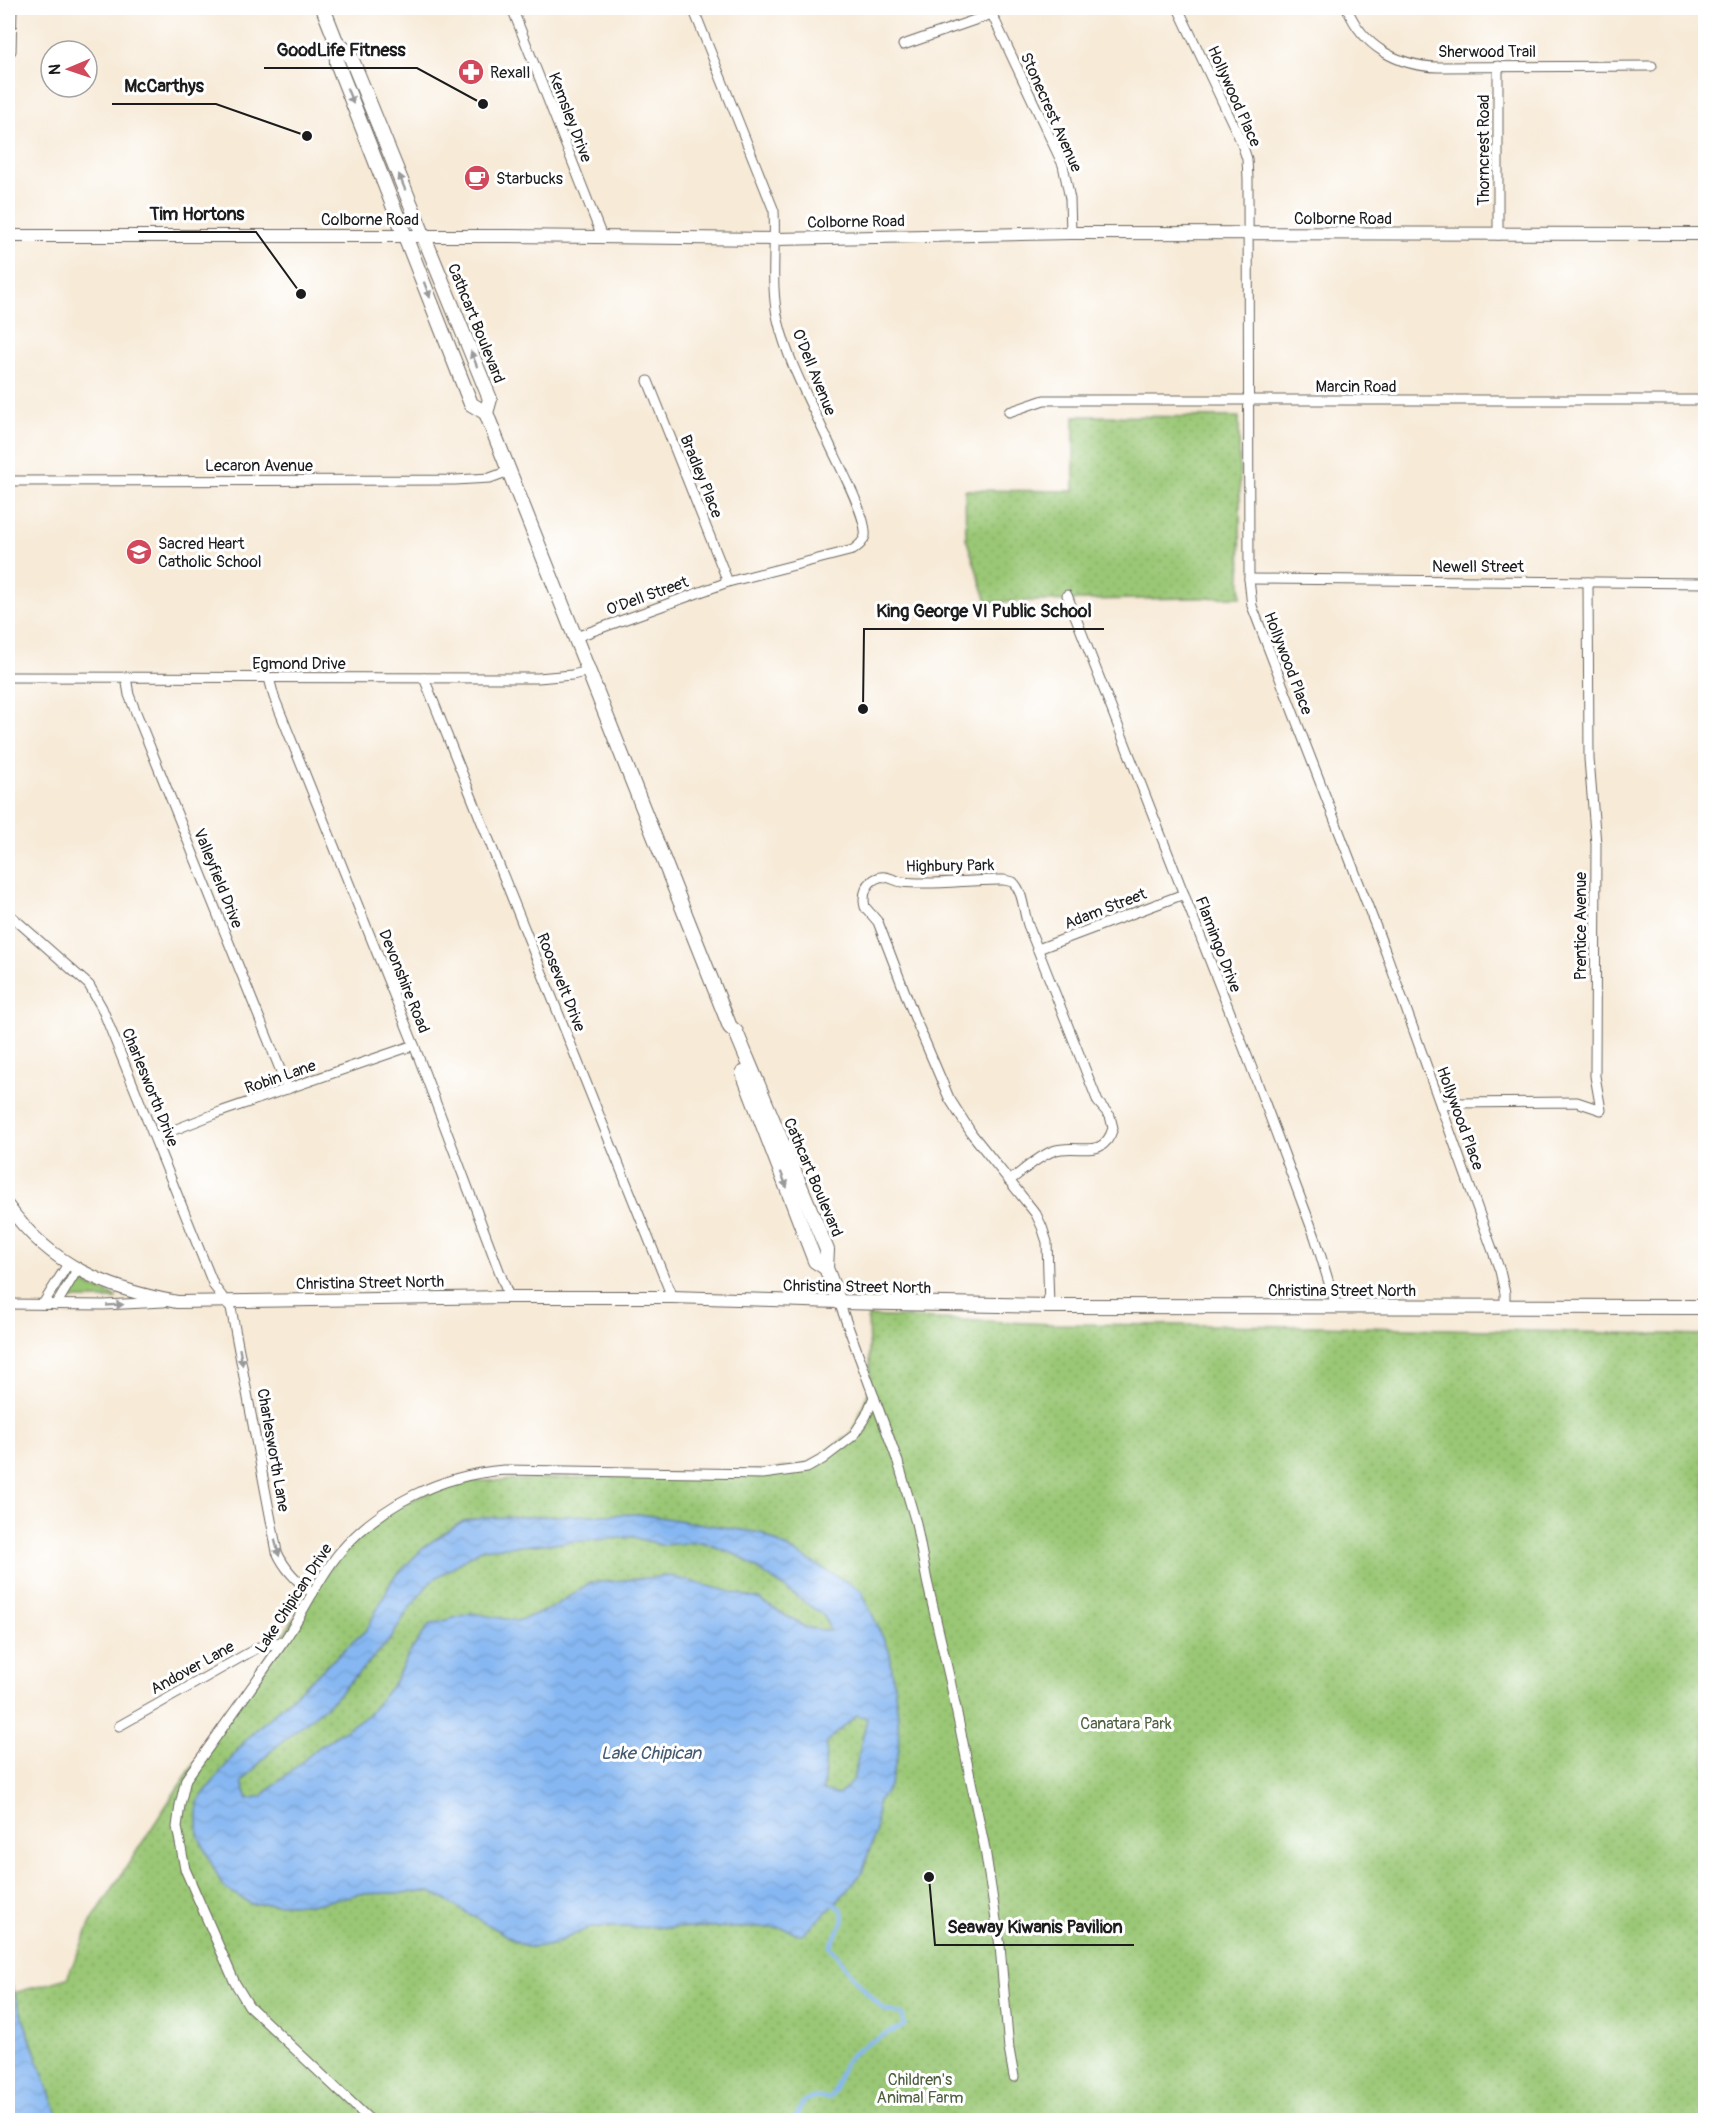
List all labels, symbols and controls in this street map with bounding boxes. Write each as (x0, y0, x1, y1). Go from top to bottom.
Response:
callout: GoodLife Fitness (264, 32, 417, 68)
north arrow (39, 39, 99, 99)
text: GoodLife Fitness (277, 39, 406, 62)
street label: Sherwood Trail (1438, 42, 1536, 62)
street label: Hollywood Place (1203, 43, 1265, 150)
street label: Stonecrest Avenue (1016, 49, 1086, 175)
pharmacy icon: Rexall (456, 57, 486, 87)
place label: Rexall (490, 63, 530, 83)
text: N (45, 64, 65, 75)
callout: McCarthys (112, 68, 216, 104)
street label: Kemsley Drive (544, 70, 596, 165)
text: McCarthys (124, 75, 205, 98)
one-way arrow (345, 88, 355, 106)
street label: Thorncrest Road (1474, 94, 1494, 206)
cafe icon: Starbucks (462, 163, 492, 193)
place label: Starbucks (496, 169, 563, 189)
one-way arrow (397, 172, 407, 190)
callout: Tim Hortons (138, 196, 256, 232)
text: Tim Hortons (149, 203, 245, 226)
street label: Colborne Road (1294, 209, 1392, 229)
street label: Colborne Road (321, 210, 419, 230)
street label: Colborne Road (807, 211, 905, 233)
street label: Cathcart Boulevard (443, 261, 509, 386)
one-way arrow (422, 282, 432, 300)
street label: O'Dell Avenue (788, 326, 841, 419)
one-way arrow (469, 350, 478, 368)
street label: Marcin Road (1315, 377, 1397, 397)
street label: Bradley Place (675, 432, 727, 521)
street label: Lecaron Avenue (205, 456, 313, 476)
place label: Sacred Heart Catholic School (158, 534, 262, 572)
school or university icon: Sacred Heart Catholic School (124, 537, 154, 567)
street label: Newell Street (1432, 557, 1524, 577)
street label: O'Dell Street (604, 572, 692, 620)
callout: King George VI Public School (864, 593, 1104, 629)
text: King George VI Public School (876, 600, 1092, 623)
street label: Hollywood Place (1259, 609, 1317, 718)
street label: Egmond Drive (252, 654, 346, 674)
street label: Valleyfield Drive (189, 826, 247, 931)
street label: Highbury Park (906, 855, 995, 877)
street label: Prentice Avenue (1571, 872, 1591, 980)
street label: Adam Street (1061, 884, 1150, 934)
street label: Flamingo Drive (1191, 894, 1246, 995)
street label: Devonshire Road (374, 927, 434, 1036)
street label: Roosevelt Drive (532, 930, 590, 1035)
street label: Charlesworth Drive (117, 1025, 183, 1150)
street label: Robin Lane (242, 1055, 319, 1098)
street label: Hollywood Place (1432, 1064, 1488, 1173)
street label: Cathcart Boulevard (779, 1115, 847, 1240)
one-way arrow (780, 1171, 789, 1189)
street label: Christina Street North (296, 1272, 444, 1294)
street label: Christina Street North (783, 1276, 931, 1298)
street label: Christina Street North (1268, 1281, 1416, 1301)
one-way arrow (105, 1300, 124, 1309)
one-way arrow (237, 1347, 246, 1366)
street label: Charlesworth Lane (252, 1387, 294, 1513)
one-way arrow (273, 1539, 283, 1557)
street label: Lake Chipican Drive (251, 1540, 337, 1657)
street label: Andover Lane (147, 1637, 238, 1699)
park label: Canatara Park (1080, 1714, 1172, 1734)
water label: Lake Chipican (601, 1742, 702, 1765)
callout: Seaway Kiwanis Pavilion (935, 1909, 1134, 1945)
text: Seaway Kiwanis Pavilion (947, 1916, 1123, 1939)
park label: Children's Animal Farm (877, 2070, 963, 2108)

